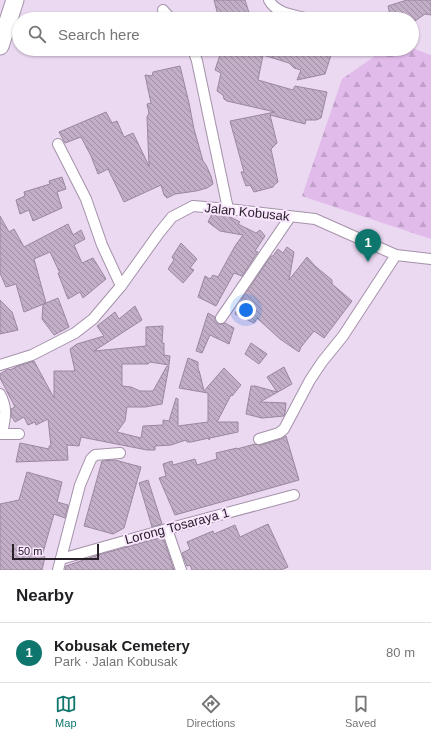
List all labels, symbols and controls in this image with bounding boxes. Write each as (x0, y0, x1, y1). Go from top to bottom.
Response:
search box (12, 12, 419, 56)
icon: search (26, 23, 48, 45)
text: Search here (58, 26, 140, 43)
street label: Jalan Kobusak (204, 200, 291, 224)
pin: 1 (355, 229, 381, 262)
your location (236, 300, 256, 320)
street label: Lorong Tosaraya 1 (123, 505, 231, 547)
scale bar (12, 542, 99, 561)
text: 50 m (18, 545, 42, 557)
text: Nearby (16, 586, 74, 605)
text: Kobusak Cemetery (54, 637, 190, 654)
text: 1 (25, 645, 33, 660)
text: 80 m (386, 645, 415, 660)
text: Park · Jalan Kobusak (54, 654, 178, 669)
tab: Map (55, 693, 77, 729)
tab: Directions (186, 693, 235, 729)
tab: Saved (345, 693, 376, 729)

